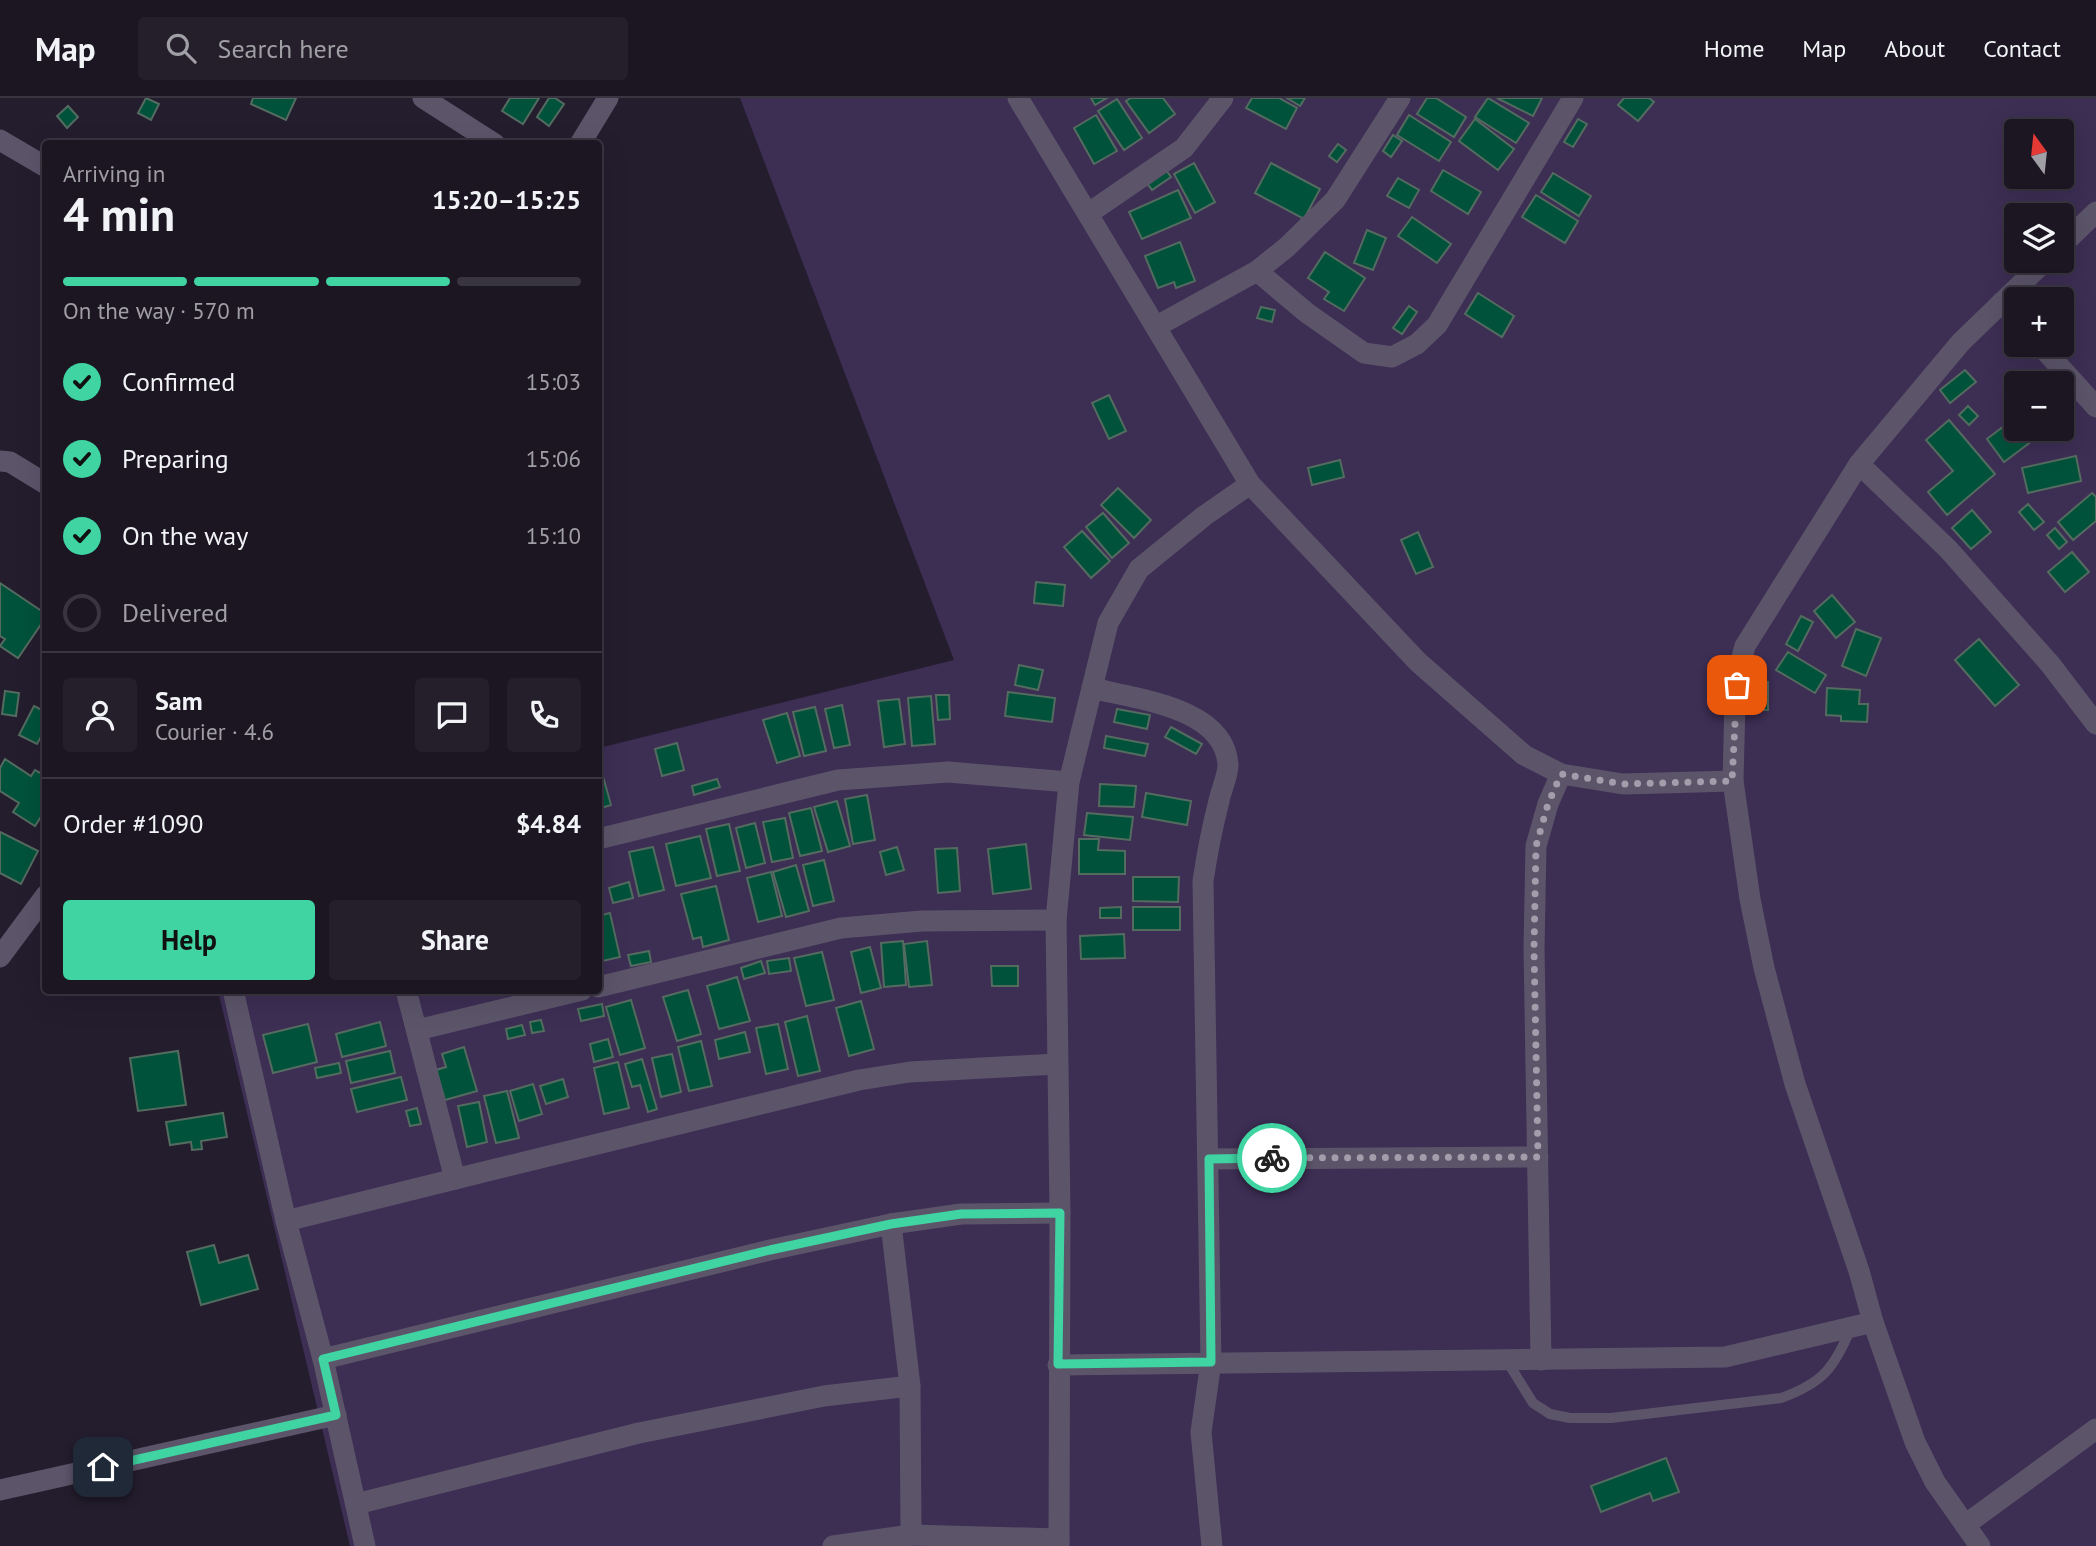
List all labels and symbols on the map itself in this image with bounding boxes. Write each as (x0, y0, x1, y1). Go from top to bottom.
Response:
north arrow (2004, 119, 2074, 189)
pin (1707, 655, 1767, 715)
courier (1237, 1123, 1307, 1193)
pin (73, 1437, 133, 1497)

